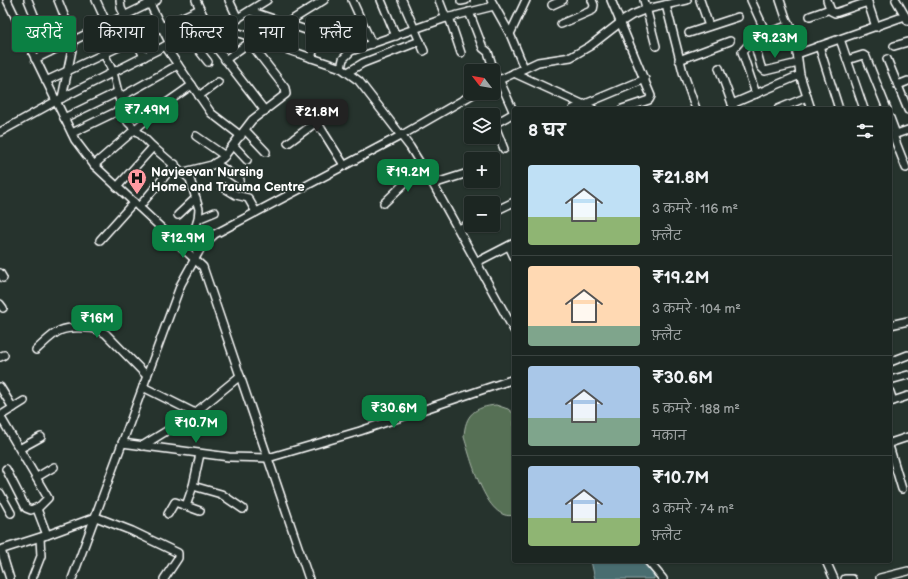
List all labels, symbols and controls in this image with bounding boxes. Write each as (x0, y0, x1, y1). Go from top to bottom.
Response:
chip: खरीदें (12, 16, 76, 52)
chip: किराया (84, 16, 158, 52)
chip: फ़िल्टर (166, 16, 237, 52)
chip: नया (245, 16, 298, 52)
chip: फ़्लैट (306, 16, 366, 52)
pin: ₹9.23M (742, 25, 808, 59)
text: ₹9.23M (752, 30, 798, 46)
north arrow (464, 64, 500, 100)
map controls (464, 64, 500, 232)
pin: ₹7.49M (114, 97, 180, 131)
pin: ₹21.8M (284, 99, 350, 133)
text: ₹7.49M (124, 102, 170, 118)
text: ₹21.8M (295, 104, 339, 120)
button: layers (464, 108, 500, 144)
icon: filters (854, 120, 876, 142)
text: 8 घर (528, 121, 565, 141)
button: + (464, 152, 500, 188)
pin: ₹19.2M (375, 159, 441, 193)
place label: Navjeevan Nursing Home and Trauma Centre (151, 164, 305, 195)
text: ₹19.2M (386, 164, 430, 180)
hospital icon: Navjeevan Nursing Home and Trauma Centre (126, 167, 148, 195)
text: ₹21.8M (652, 168, 709, 188)
icon: home (560, 181, 608, 229)
button: − (464, 196, 500, 232)
text: 3 कमरे · 116 m² (652, 201, 738, 217)
pin: ₹12.9M (150, 225, 216, 259)
text: फ़्लैट (652, 228, 682, 244)
text: ₹12.9M (161, 230, 205, 246)
text: ₹19.2M (652, 268, 709, 288)
icon: home (560, 282, 608, 330)
text: 3 कमरे · 104 m² (652, 301, 741, 317)
pin: ₹16M (73, 305, 121, 339)
text: ₹16M (80, 310, 114, 326)
text: फ़्लैट (652, 328, 682, 344)
text: ₹30.6M (652, 368, 713, 388)
icon: home (560, 382, 608, 430)
pin: ₹30.6M (361, 395, 427, 429)
text: ₹30.6M (371, 400, 417, 416)
text: 5 कमरे · 188 m² (652, 401, 740, 417)
pin: ₹10.7M (163, 410, 229, 444)
text: ₹10.7M (174, 415, 218, 431)
text: मकान (652, 428, 686, 444)
text: ₹10.7M (652, 468, 709, 488)
icon: home (560, 482, 608, 530)
text: 3 कमरे · 74 m² (652, 501, 734, 517)
text: फ़्लैट (652, 528, 682, 544)

